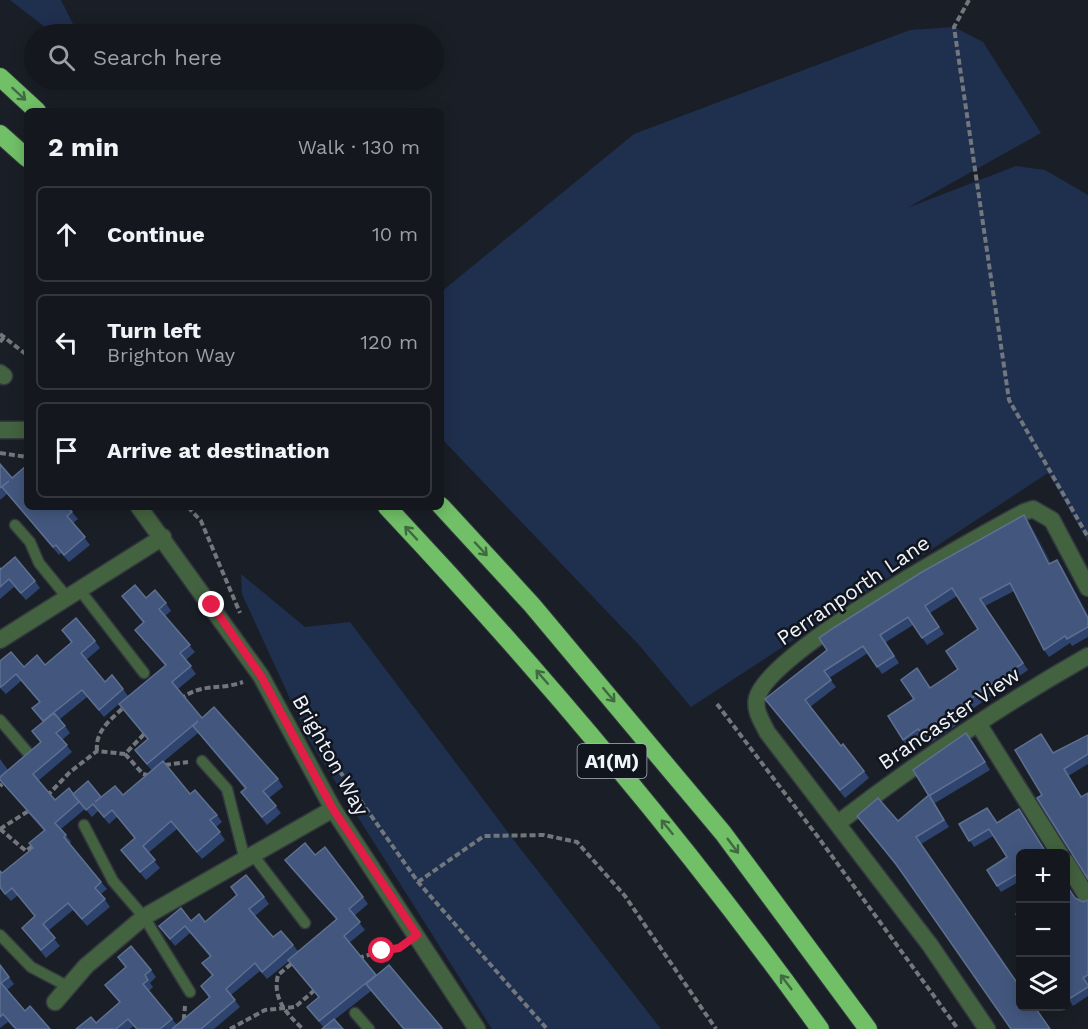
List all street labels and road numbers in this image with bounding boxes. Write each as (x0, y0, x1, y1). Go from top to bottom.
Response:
street label: Perranporth Lane (772, 530, 934, 650)
street label: Brancaster View (873, 661, 1025, 775)
street label: Brighton Way (287, 690, 375, 820)
road number: A1(M) (578, 744, 646, 778)

